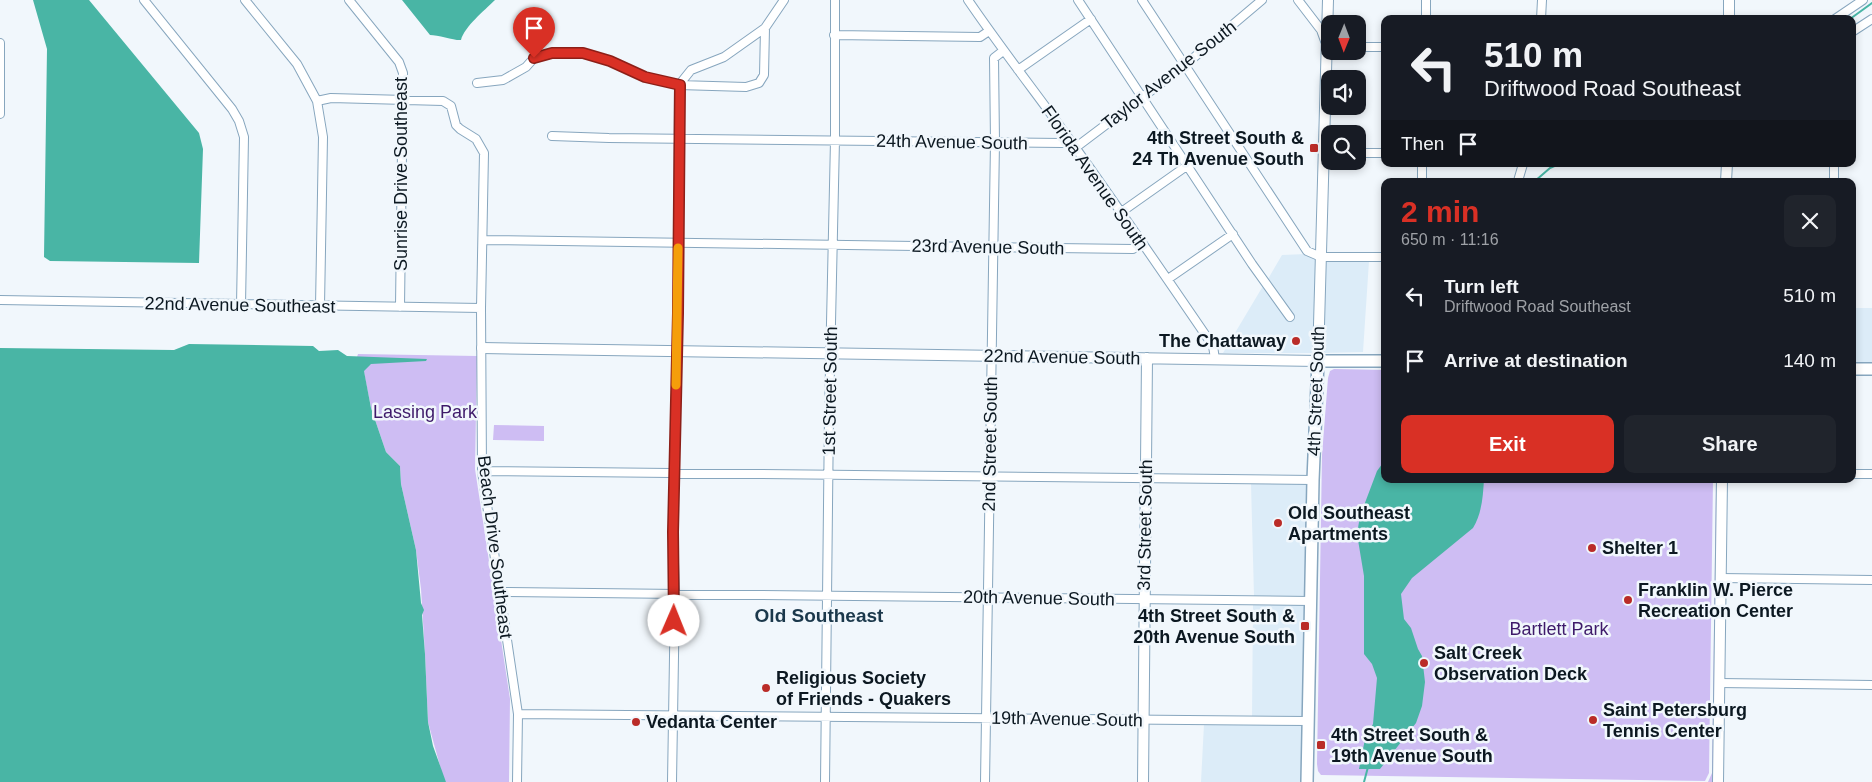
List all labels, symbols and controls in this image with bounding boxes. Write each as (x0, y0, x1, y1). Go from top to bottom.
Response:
pin (513, 7, 555, 58)
icon: arrive (520, 14, 548, 42)
north arrow (1321, 15, 1366, 60)
map controls (1321, 15, 1366, 170)
street label: Taylor Avenue South (1098, 16, 1240, 134)
icon: left (1401, 35, 1466, 100)
text: 510 m (1484, 35, 1583, 74)
button: sound (1321, 70, 1366, 115)
text: Driftwood Road Southeast (1484, 76, 1741, 101)
street label: Sunrise Drive Southeast (391, 77, 411, 271)
street label: Florida Avenue South (1038, 102, 1152, 254)
button: search (1321, 125, 1366, 170)
place label: 4th Street South & 24 Th Avenue South (1132, 128, 1304, 169)
icon: arrive (1454, 130, 1482, 158)
street label: 24th Avenue South (876, 131, 1028, 153)
text: Then (1401, 133, 1444, 154)
marker: 4th Street South & 24 Th Avenue South (1308, 142, 1320, 154)
text: 2 min (1401, 195, 1479, 228)
button: close (1784, 195, 1836, 247)
text: 650 m · 11:16 (1401, 231, 1499, 248)
street label: 23rd Avenue South (911, 236, 1065, 258)
text: Turn left (1444, 276, 1519, 297)
icon: left (1401, 282, 1429, 310)
text: 510 m (1783, 285, 1836, 306)
street label: 22nd Avenue Southeast (144, 293, 336, 317)
text: Driftwood Road Southeast (1444, 298, 1631, 315)
street label: 1st Street South (819, 326, 841, 456)
street label: 4th Street South (1304, 326, 1328, 456)
place label: The Chattaway (1159, 331, 1286, 351)
marker: The Chattaway (1290, 335, 1302, 347)
street label: 22nd Avenue South (983, 346, 1141, 368)
icon: arrive (1401, 347, 1429, 375)
text: Arrive at destination (1444, 350, 1628, 371)
text: 140 m (1783, 350, 1836, 371)
street label: 2nd Street South (979, 376, 1001, 512)
park label: Lassing Park (373, 402, 478, 422)
button: Exit (1401, 415, 1614, 473)
button: Share (1624, 415, 1836, 473)
street label: Beach Drive Southeast (474, 454, 516, 640)
street label: 3rd Street South (1134, 459, 1156, 591)
place label: Old Southeast Apartments (1288, 503, 1410, 544)
marker: Old Southeast Apartments (1272, 517, 1284, 529)
place label: Shelter 1 (1602, 538, 1678, 558)
marker: Shelter 1 (1586, 542, 1598, 554)
place label: Franklin W. Pierce Recreation Center (1638, 580, 1793, 621)
street label: 20th Avenue South (963, 587, 1115, 609)
position arrow (647, 594, 699, 646)
marker: Franklin W. Pierce Recreation Center (1622, 594, 1634, 606)
district label: Old Southeast (755, 605, 884, 626)
place label: 4th Street South & 20th Avenue South (1133, 606, 1295, 647)
park label: Bartlett Park (1509, 619, 1610, 639)
marker: 4th Street South & 20th Avenue South (1299, 620, 1311, 632)
place label: Salt Creek Observation Deck (1434, 643, 1588, 684)
marker: Salt Creek Observation Deck (1418, 657, 1430, 669)
place label: Religious Society of Friends - Quakers (776, 668, 951, 709)
marker: Religious Society of Friends - Quakers (760, 682, 772, 694)
place label: Saint Petersburg Tennis Center (1603, 700, 1747, 741)
street label: 19th Avenue South (991, 708, 1143, 730)
place label: Vedanta Center (646, 712, 777, 732)
marker: Saint Petersburg Tennis Center (1587, 714, 1599, 726)
marker: Vedanta Center (630, 716, 642, 728)
place label: 4th Street South & 19th Avenue South (1331, 725, 1493, 766)
marker: 4th Street South & 19th Avenue South (1315, 739, 1327, 751)

